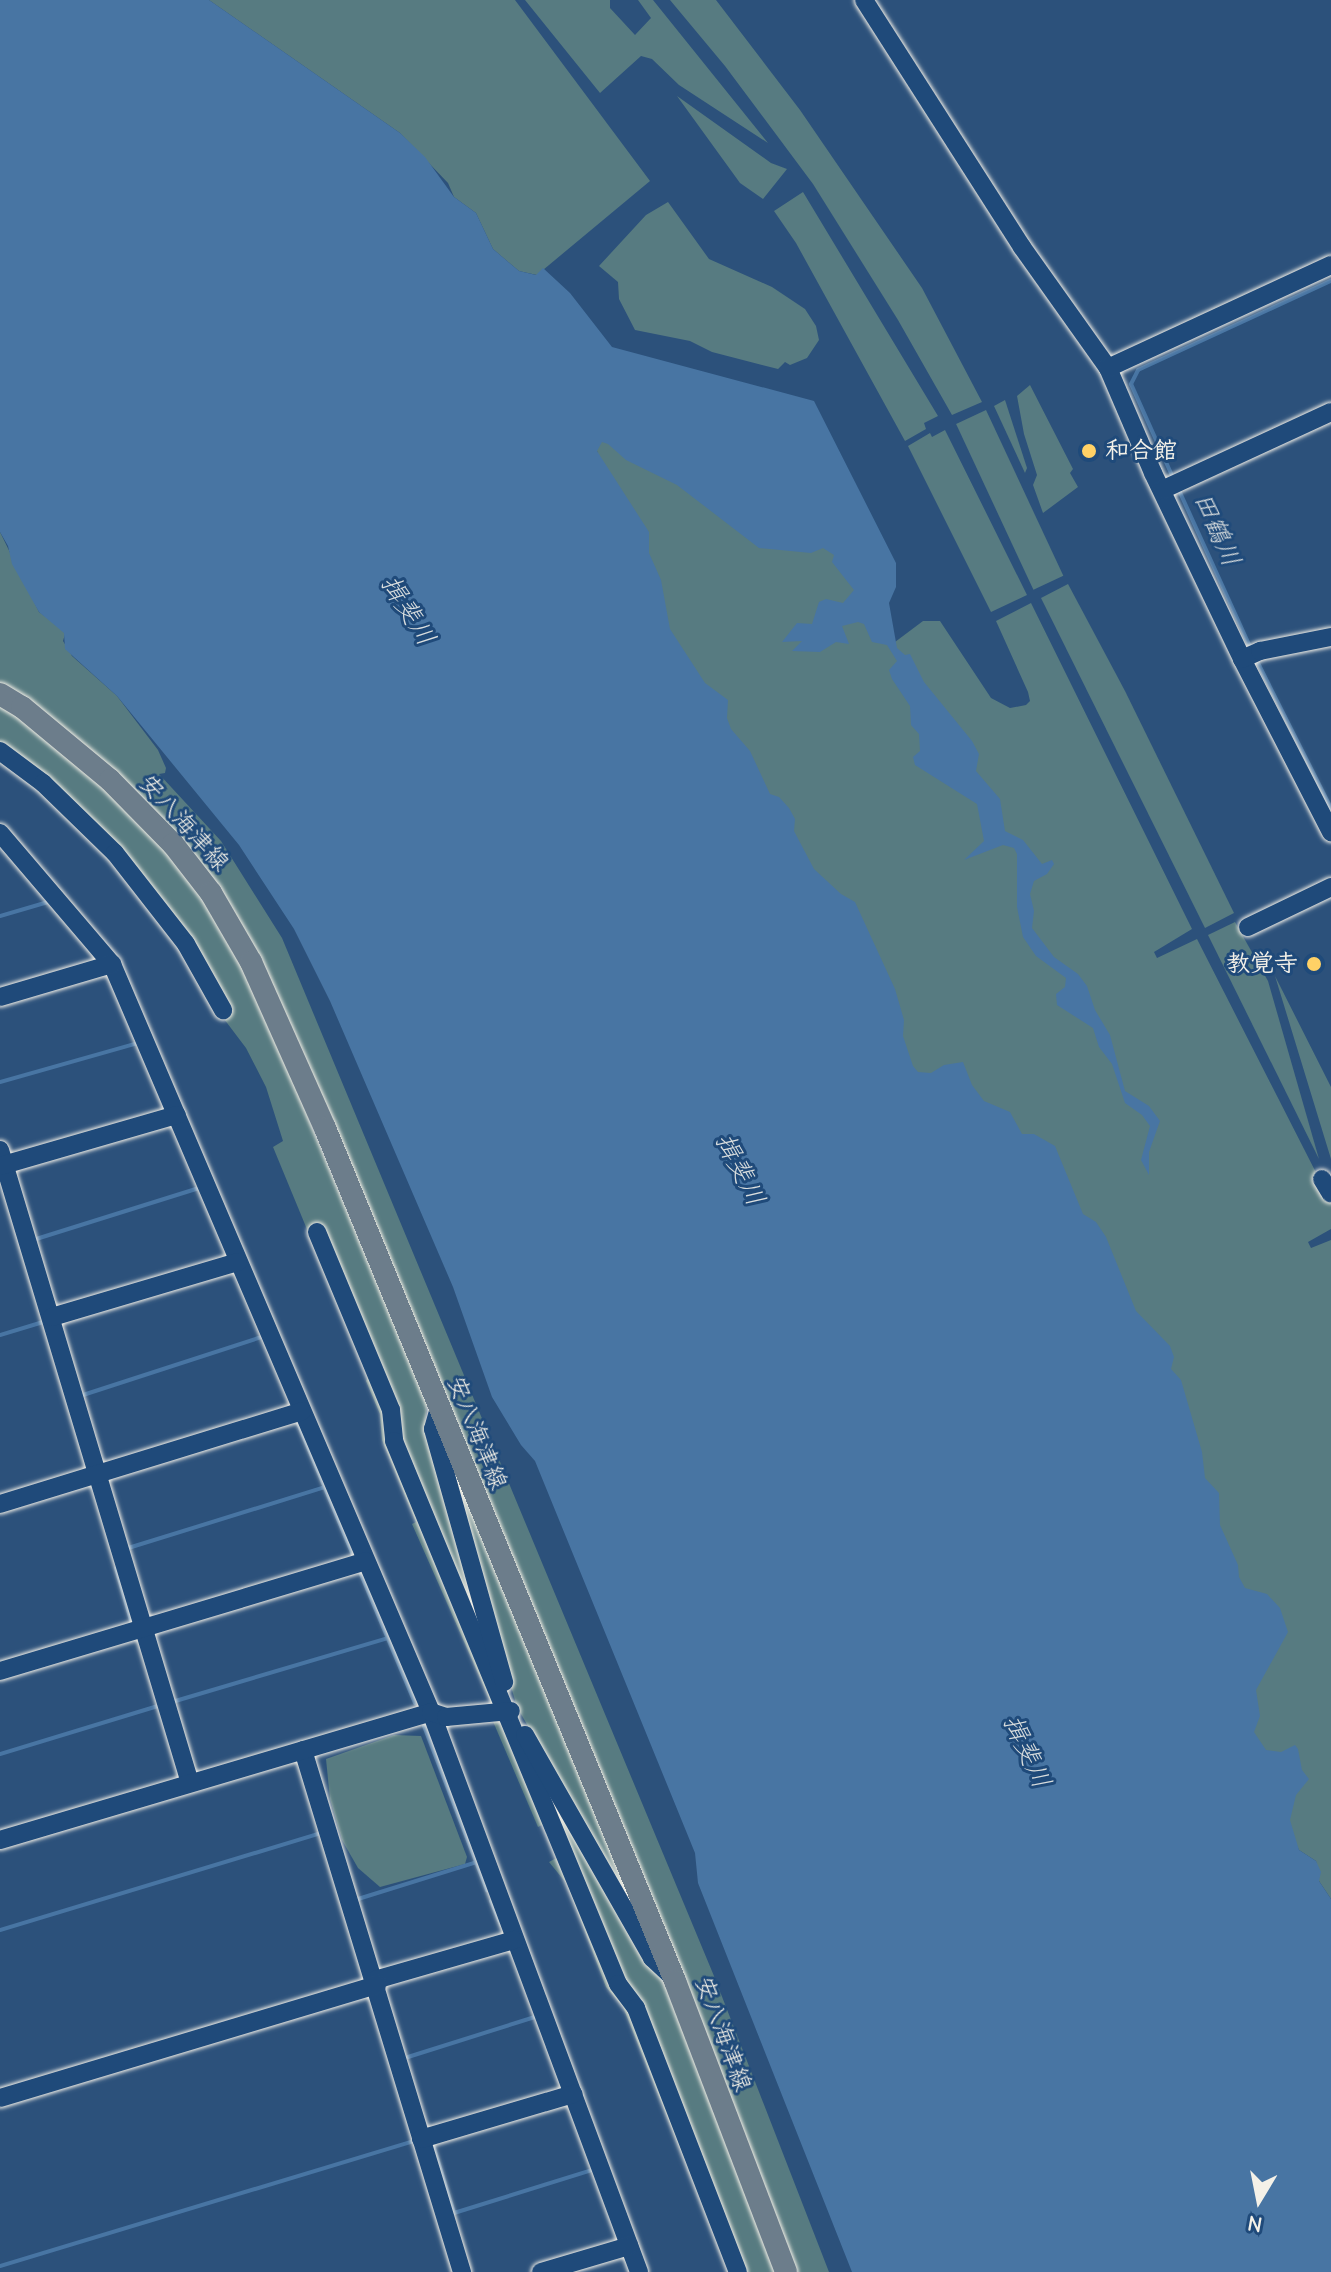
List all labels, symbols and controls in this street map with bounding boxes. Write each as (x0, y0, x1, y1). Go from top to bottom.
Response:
place label: 和合館 (1105, 437, 1177, 465)
marker: 和合館 (1080, 442, 1098, 460)
water label: 田鶴川 (1186, 488, 1246, 572)
water label: 揖斐川 (373, 570, 441, 652)
street label: 安八海津線 (133, 769, 235, 877)
place label: 教覚寺 (1226, 950, 1298, 978)
marker: 教覚寺 (1305, 955, 1323, 973)
water label: 揖斐川 (707, 1128, 771, 1212)
street label: 安八海津線 (441, 1372, 513, 1494)
water label: 揖斐川 (995, 1710, 1057, 1794)
street label: 安八海津線 (689, 1973, 757, 2095)
north arrow (1219, 2160, 1299, 2240)
text: N (1246, 2210, 1264, 2238)

